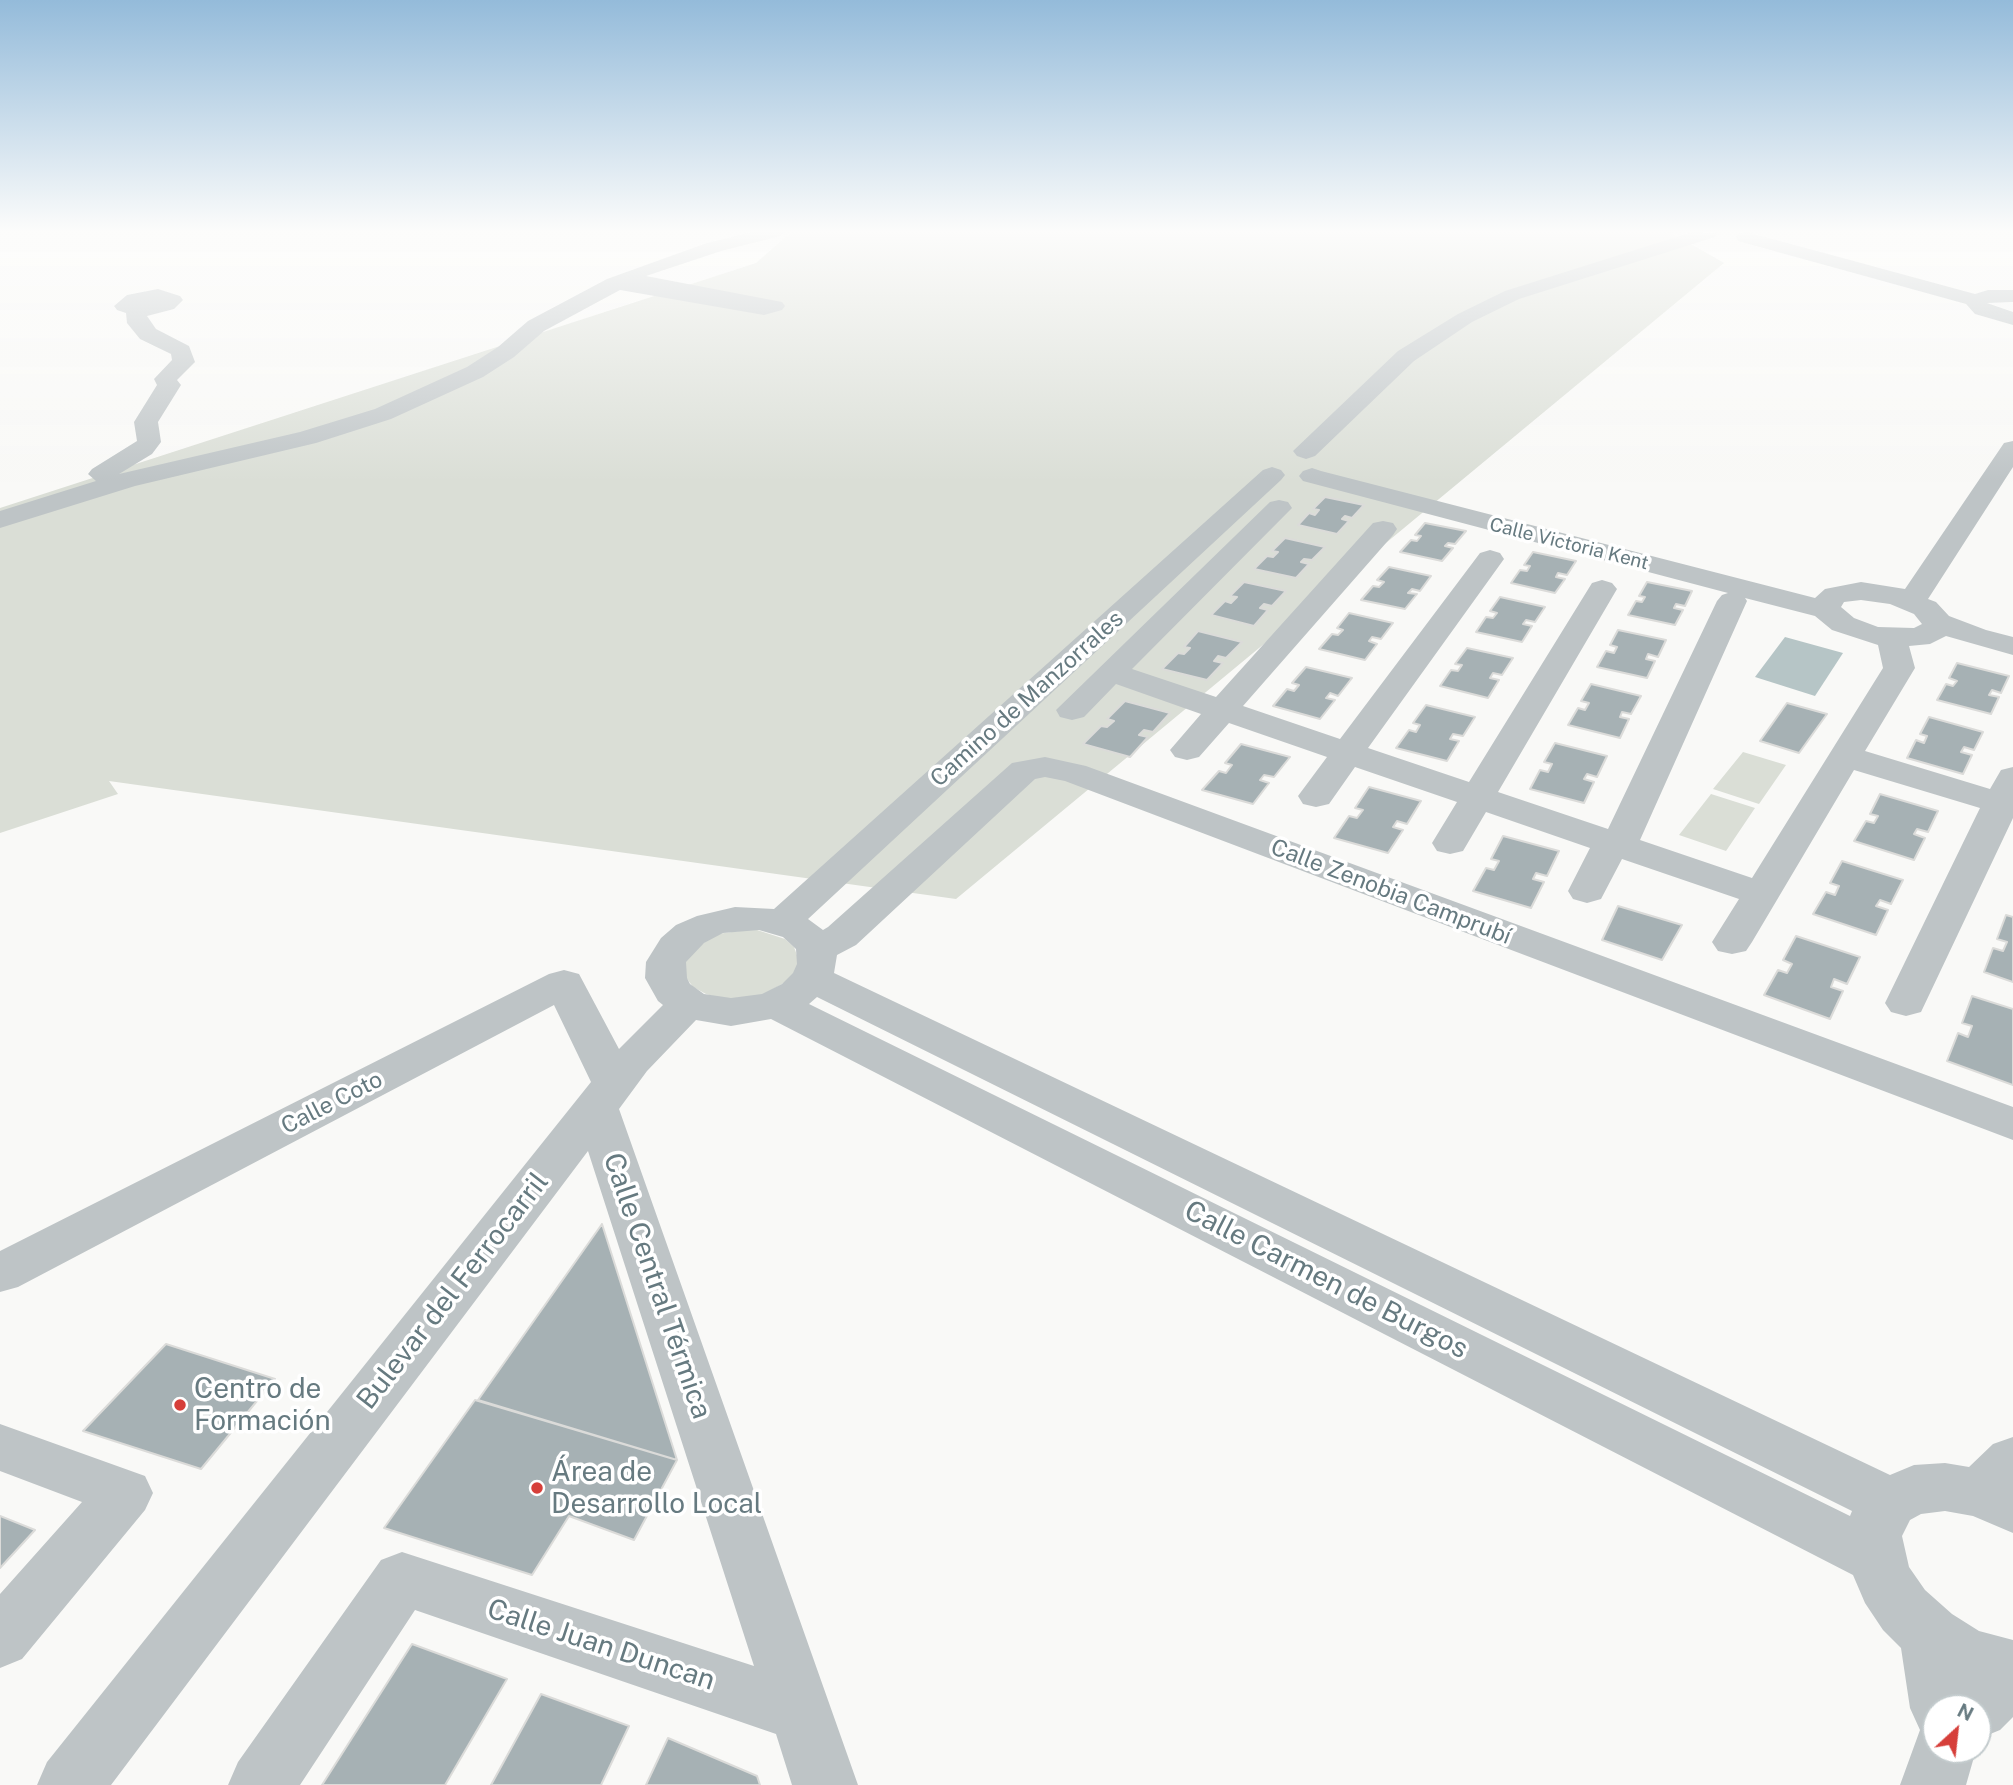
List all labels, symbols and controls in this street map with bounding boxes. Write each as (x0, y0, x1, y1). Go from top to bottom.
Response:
street label: Calle Victoria Kent (1487, 513, 1651, 575)
street label: Camino de Manzorrales (925, 605, 1129, 793)
street label: Calle Zenobia Camprubí (1267, 833, 1515, 951)
street label: Calle Coto (277, 1066, 387, 1140)
street label: Calle Central Térmica (596, 1149, 718, 1423)
street label: Bulevar del Ferrocarril (350, 1166, 556, 1416)
street label: Calle Carmen de Burgos (1179, 1194, 1473, 1366)
place label: Centro de Formación (194, 1372, 331, 1438)
marker: Centro de Formación (172, 1397, 188, 1413)
place label: Área de Desarrollo Local (551, 1455, 762, 1521)
marker: Área de Desarrollo Local (529, 1480, 545, 1496)
street label: Calle Juan Duncan (483, 1592, 719, 1698)
north arrow (1922, 1694, 1992, 1764)
text: N (1954, 1699, 1977, 1725)

